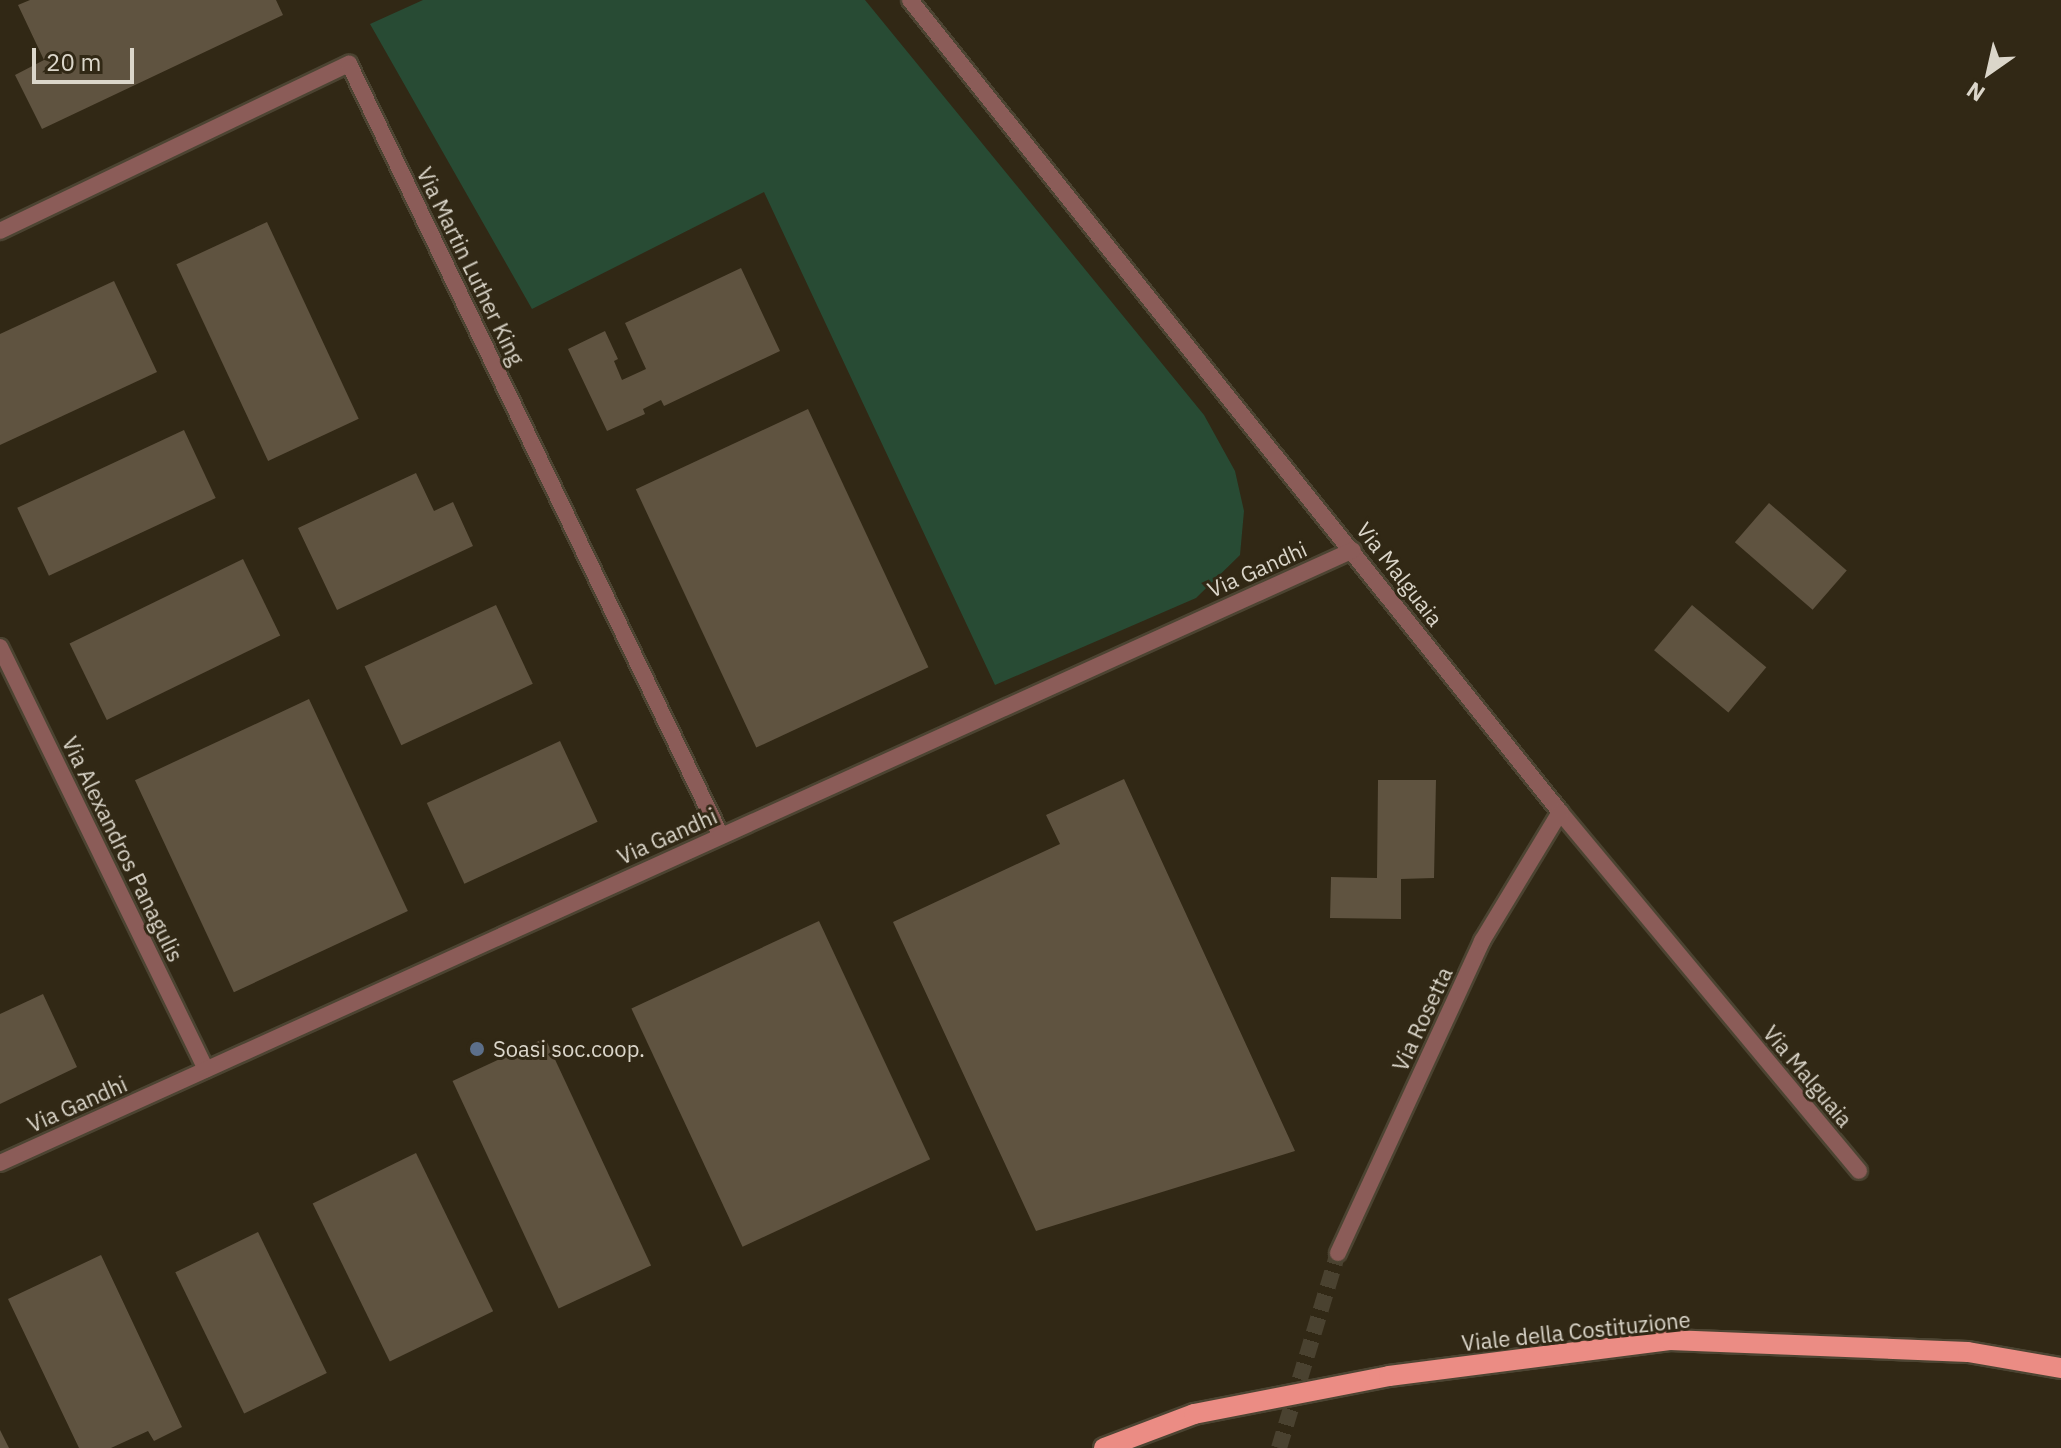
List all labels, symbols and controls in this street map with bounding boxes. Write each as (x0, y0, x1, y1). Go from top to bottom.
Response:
scale bar (36, 32, 138, 82)
north arrow (1949, 32, 2029, 112)
text: 20 m (46, 46, 101, 78)
text: N (1961, 76, 1990, 109)
street label: Via Martin Luther King (412, 163, 530, 369)
street label: Via Malguaia (1351, 517, 1449, 631)
street label: Via Gandhi (1203, 535, 1311, 603)
street label: Via Alexandros Panagulis (57, 732, 189, 966)
street label: Via Gandhi (613, 802, 721, 870)
street label: Via Rosetta (1386, 963, 1458, 1075)
street label: Via Malguaia (1758, 1020, 1858, 1132)
place label: Soasi soc.coop. (493, 1036, 645, 1062)
marker: Soasi soc.coop. (468, 1040, 486, 1058)
street label: Via Gandhi (23, 1070, 131, 1138)
street label: Viale della Costituzione (1460, 1306, 1692, 1356)

